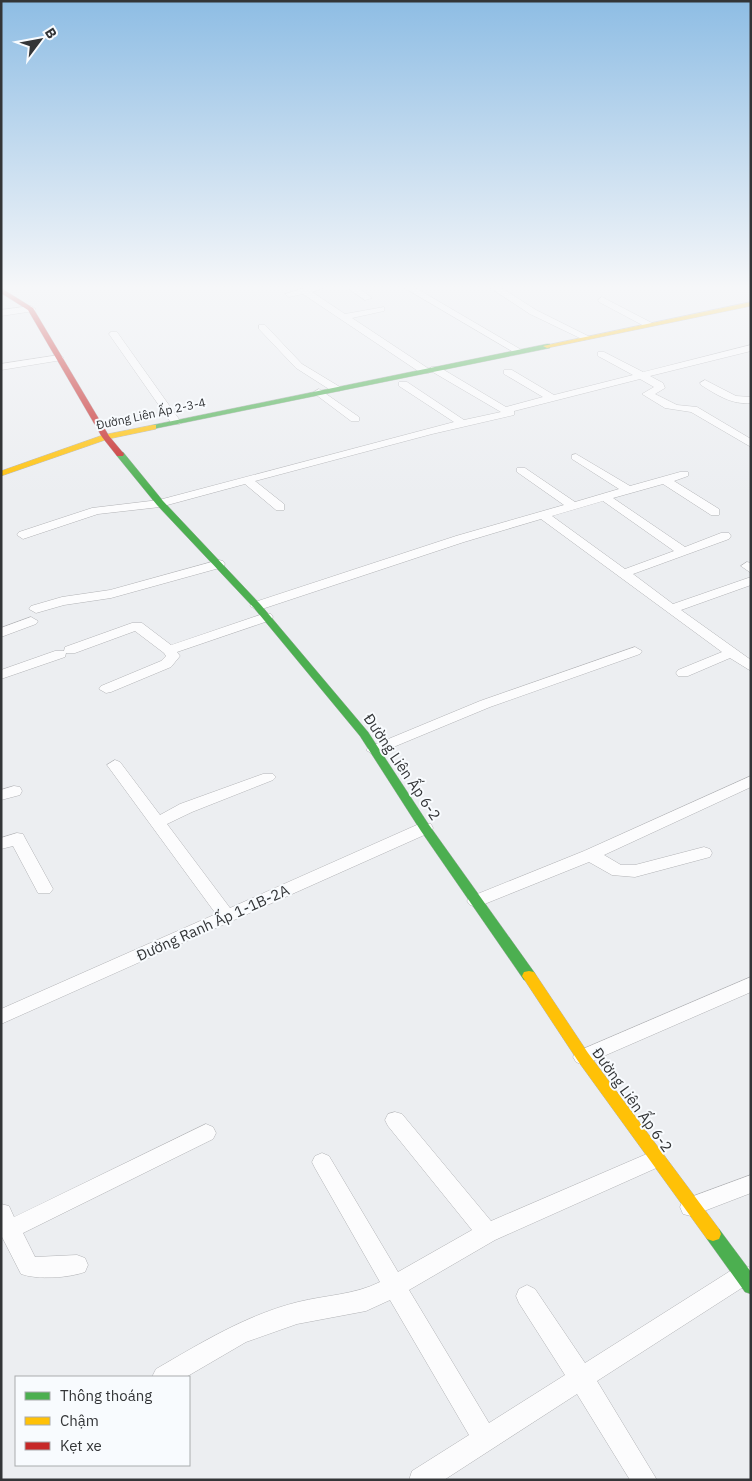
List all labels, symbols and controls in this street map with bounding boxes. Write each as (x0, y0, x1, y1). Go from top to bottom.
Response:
north arrow (15, 15, 65, 65)
text: B (41, 24, 61, 42)
street label: Đường Liên Ấp 2-3-4 (95, 394, 207, 432)
street label: Đường Liên Ấp 6-2 (360, 709, 447, 824)
street label: Đường Ranh Ấp 1-1B-2A (133, 878, 293, 965)
street label: Đường Liên Ấp 6-2 (588, 1043, 678, 1156)
legend (15, 1376, 190, 1466)
text: Thông thoáng (60, 1386, 152, 1405)
text: Chậm (60, 1411, 99, 1430)
text: Kẹt xe (60, 1436, 102, 1455)

